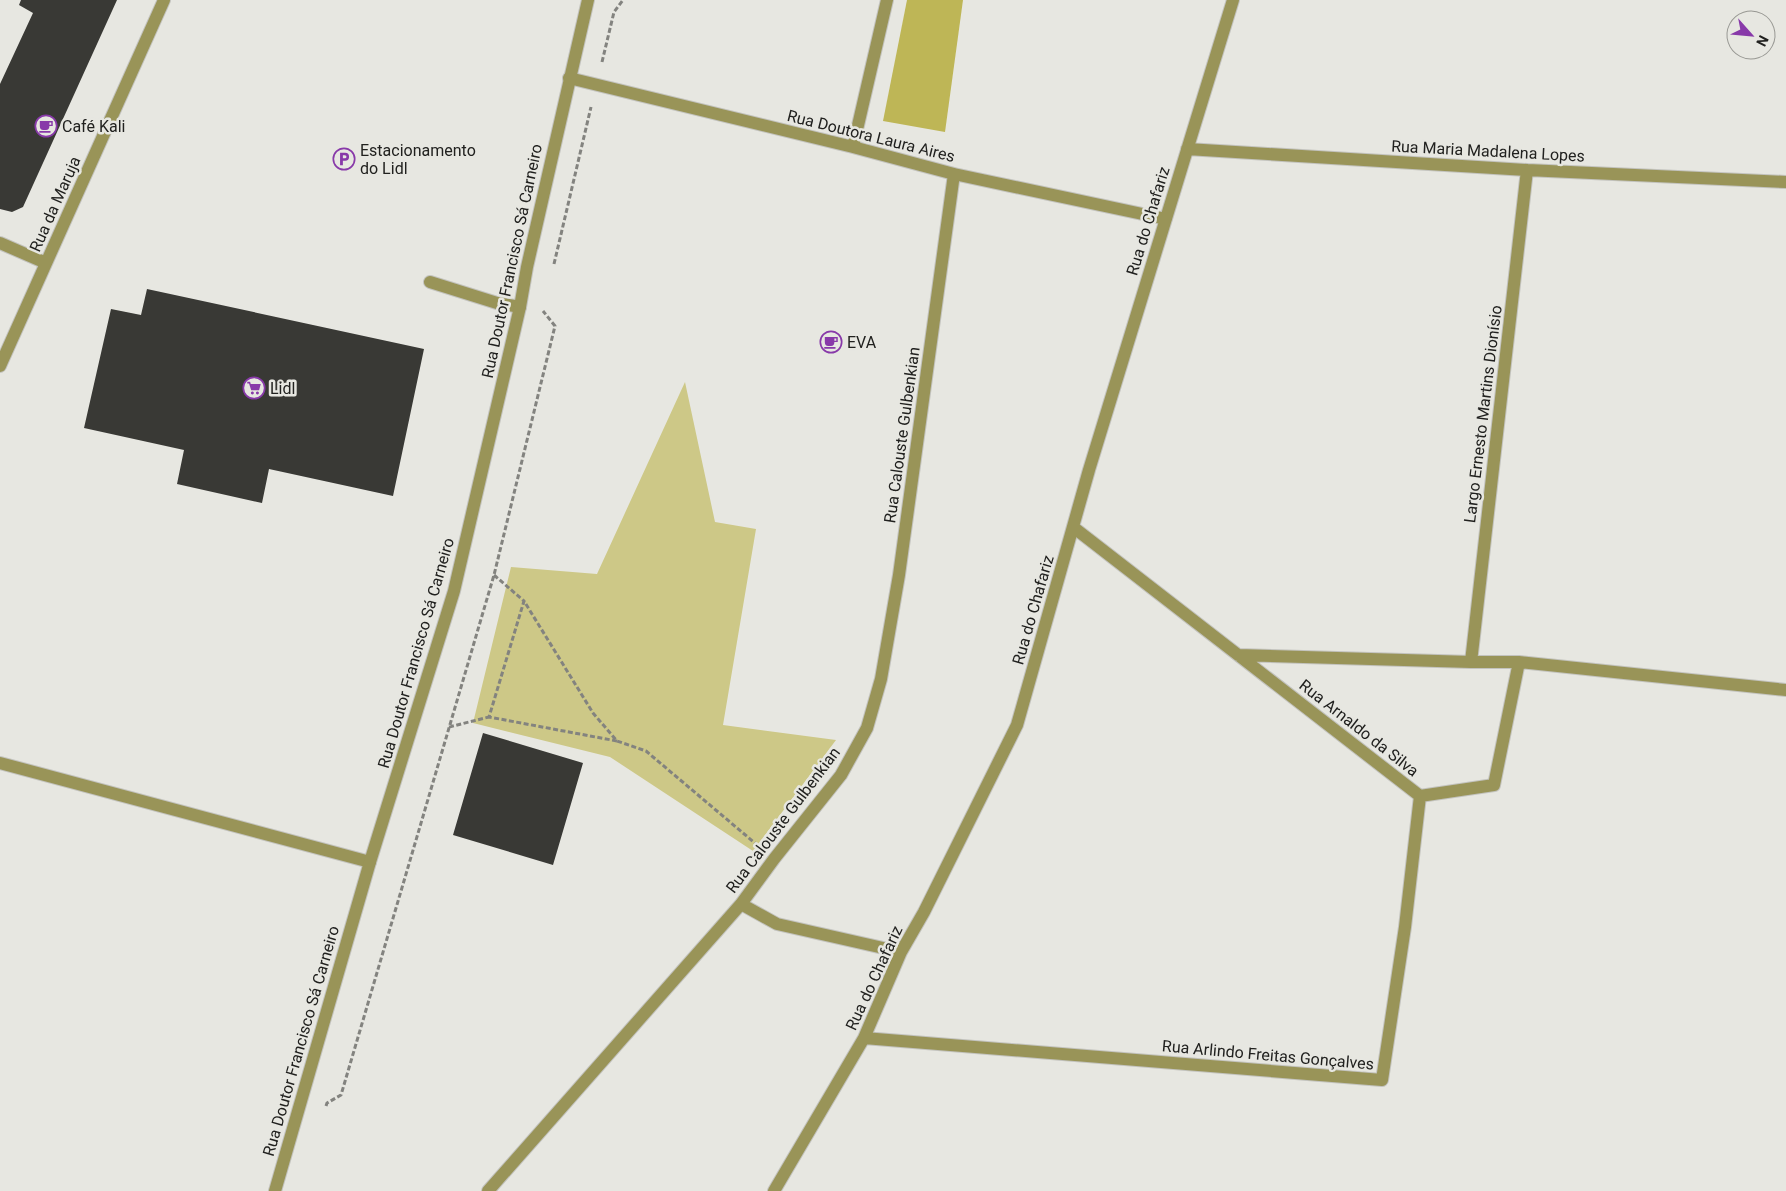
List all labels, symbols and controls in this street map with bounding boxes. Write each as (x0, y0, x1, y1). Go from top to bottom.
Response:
north arrow (1726, 10, 1776, 60)
text: N (1753, 33, 1772, 49)
street label: Rua Doutora Laura Aires (785, 106, 957, 166)
cafe icon: Café Kali (34, 114, 58, 138)
place label: Café Kali (62, 117, 125, 136)
street label: Rua Maria Madalena Lopes (1391, 136, 1585, 166)
place label: Estacionamento do Lidl (360, 141, 476, 178)
street label: Rua Doutor Francisco Sá Carneiro (478, 142, 546, 380)
parking icon: Estacionamento do Lidl (332, 147, 356, 171)
street label: Rua da Maruja (25, 153, 85, 255)
street label: Rua do Chafariz (1122, 164, 1174, 278)
street label: Largo Ernesto Martins Dionísio (1460, 304, 1506, 524)
cafe icon: EVA (819, 330, 843, 354)
place label: EVA (847, 333, 877, 352)
street label: Rua Calouste Gulbenkian (880, 346, 924, 524)
supermarket icon: Lidl (242, 376, 266, 400)
place label: Lidl (270, 379, 295, 398)
street label: Rua Doutor Francisco Sá Carneiro (374, 536, 458, 770)
street label: Rua do Chafariz (1008, 553, 1058, 667)
street label: Rua Arnaldo da Silva (1296, 676, 1422, 780)
street label: Rua Calouste Gulbenkian (722, 743, 844, 897)
street label: Rua do Chafariz (842, 923, 906, 1033)
street label: Rua Doutor Francisco Sá Carneiro (259, 924, 343, 1158)
street label: Rua Arlindo Freitas Gonçalves (1161, 1036, 1375, 1074)

